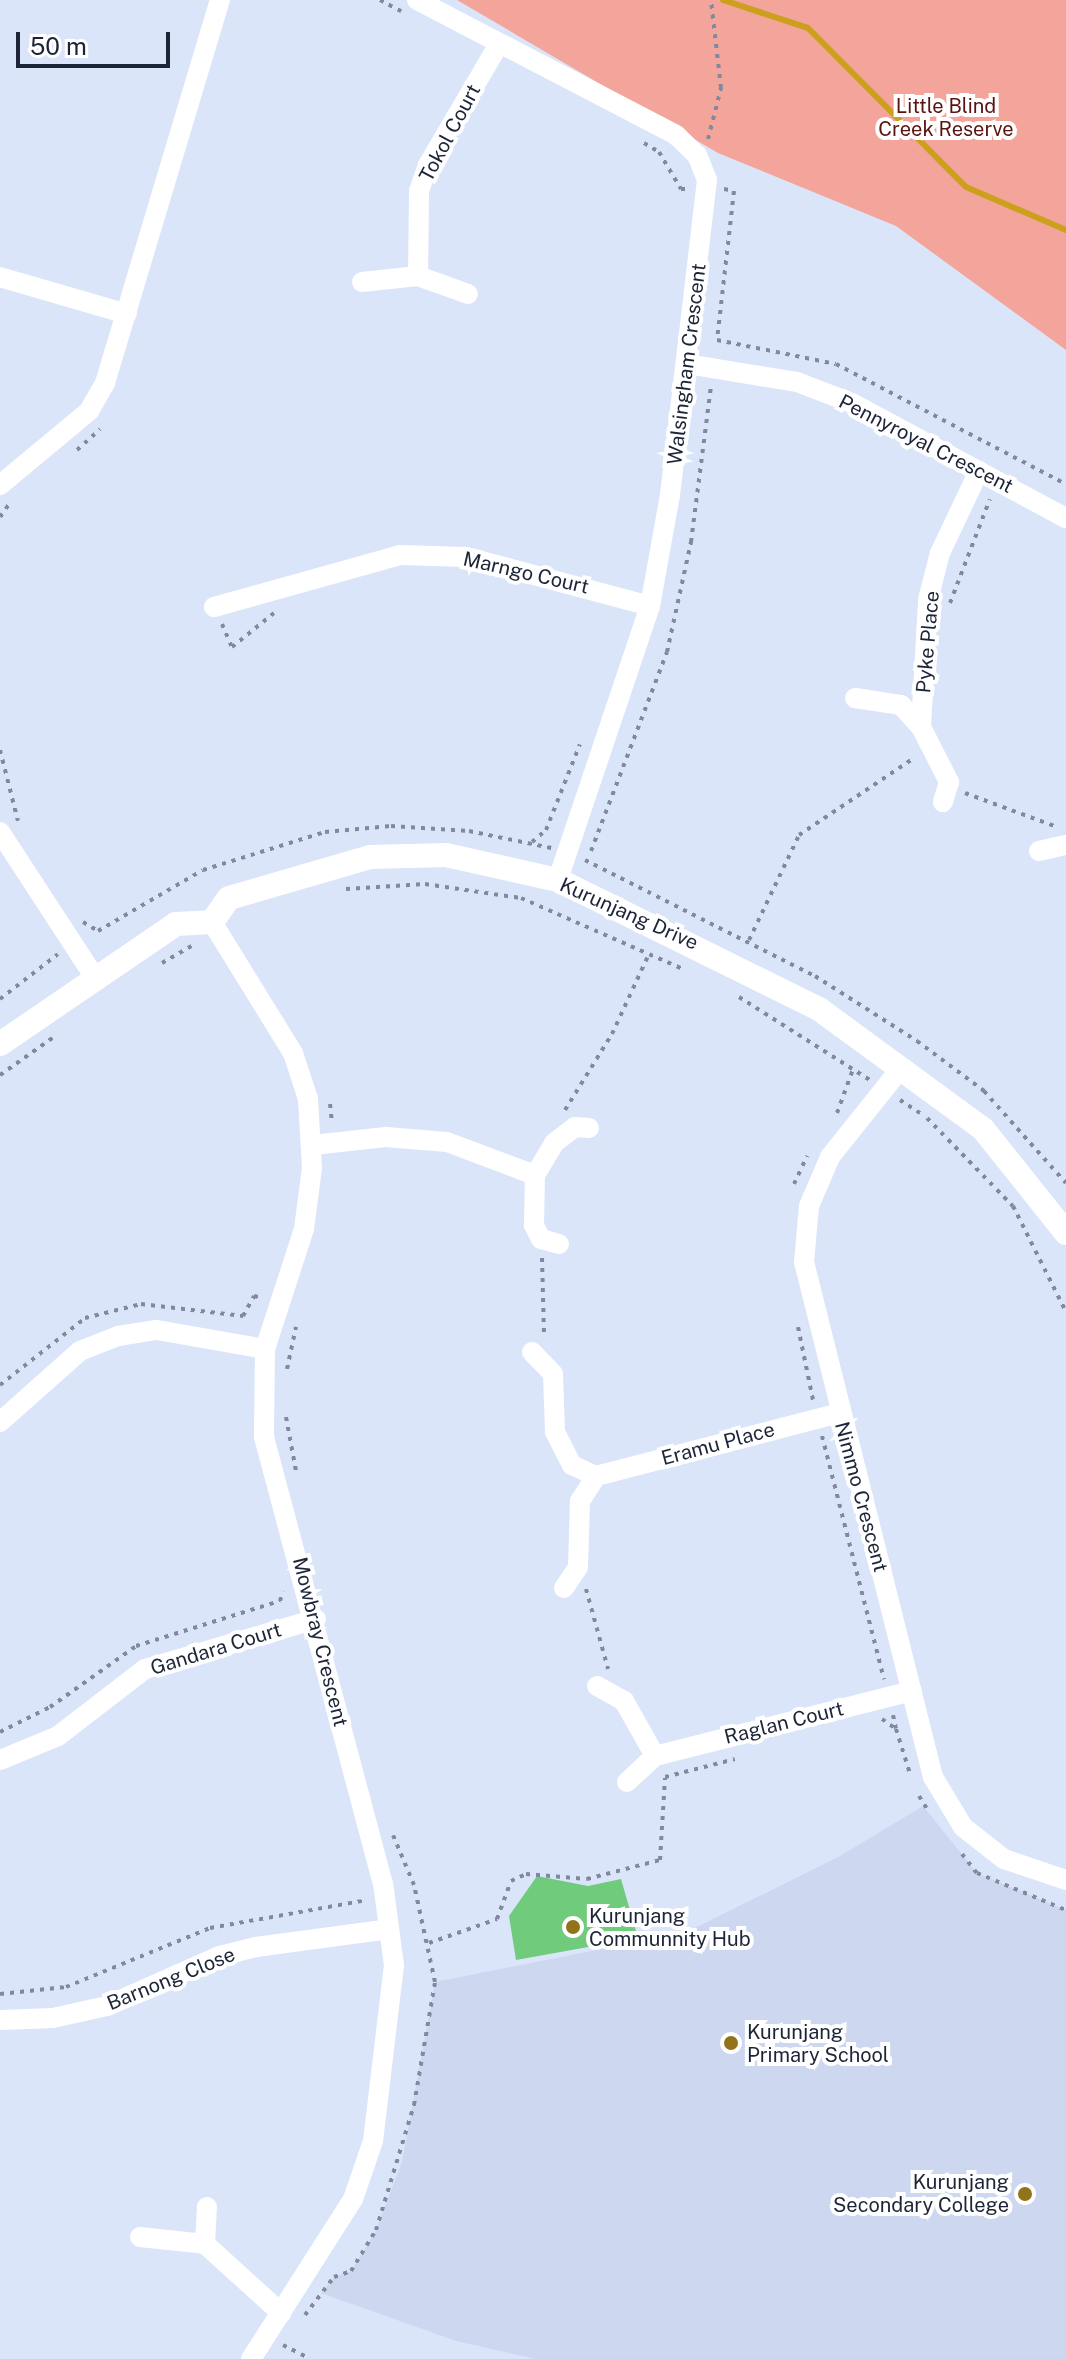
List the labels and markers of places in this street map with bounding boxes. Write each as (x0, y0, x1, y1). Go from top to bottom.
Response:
place label: Kurunjang Communnity Hub (589, 1904, 751, 1951)
marker: Kurunjang Communnity Hub (564, 1918, 582, 1936)
place label: Kurunjang Primary School (747, 2020, 889, 2067)
marker: Kurunjang Primary School (722, 2034, 740, 2052)
place label: Kurunjang Secondary College (833, 2170, 1009, 2217)
marker: Kurunjang Secondary College (1016, 2185, 1034, 2203)

